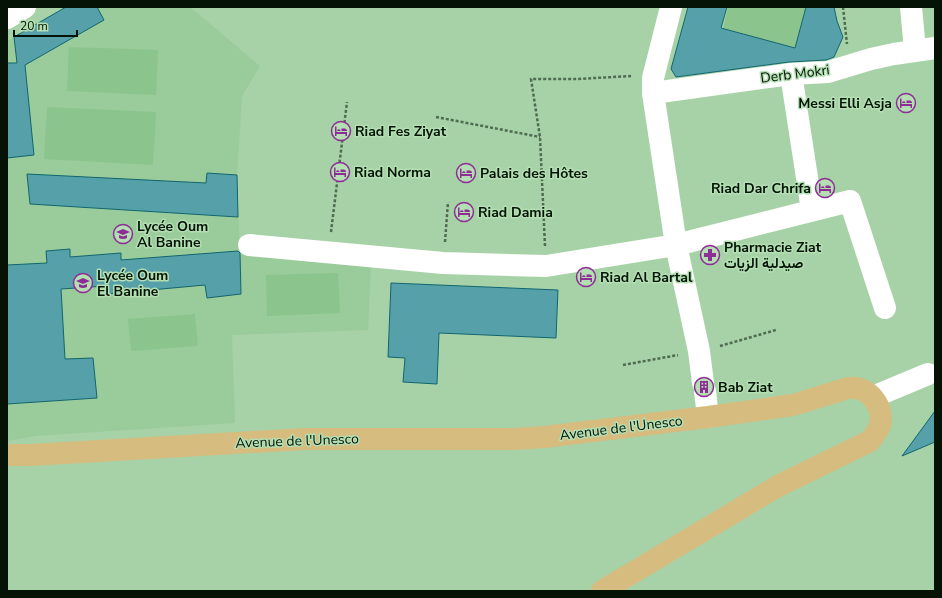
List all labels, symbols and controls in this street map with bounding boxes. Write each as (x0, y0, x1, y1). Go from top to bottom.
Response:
scale bar (14, 12, 77, 38)
text: 20 m (20, 18, 48, 34)
street label: Derb Mokri (759, 60, 831, 88)
hotel icon: Messi Elli Asja (895, 92, 917, 114)
place label: Messi Elli Asja (798, 94, 892, 113)
hotel icon: Riad Fes Ziyat (330, 120, 352, 142)
place label: Riad Fes Ziyat (355, 122, 447, 141)
hotel icon: Riad Norma (329, 161, 351, 183)
hotel icon: Palais des Hôtes (455, 162, 477, 184)
place label: Riad Norma (354, 163, 431, 182)
place label: Palais des Hôtes (480, 164, 588, 183)
hotel icon: Riad Dar Chrifa (814, 177, 836, 199)
place label: Riad Dar Chrifa (711, 179, 811, 198)
hotel icon: Riad Damia (453, 201, 475, 223)
place label: Riad Damia (478, 203, 553, 222)
place label: Lycée Oum Al Banine (137, 217, 208, 252)
school or university icon: Lycée Oum Al Banine (112, 223, 134, 245)
place label: Pharmacie Ziat صيدلية الزيات (724, 238, 822, 273)
pharmacy icon: Pharmacie Ziat صيدلية الزيات (699, 244, 721, 266)
place label: Lycée Oum El Banine (97, 266, 168, 301)
hotel icon: Riad Al Bartal (575, 266, 597, 288)
place label: Riad Al Bartal (600, 268, 693, 287)
school or university icon: Lycée Oum El Banine (72, 272, 94, 294)
building icon: Bab Ziat (693, 376, 715, 398)
place label: Bab Ziat (718, 378, 773, 397)
street label: Avenue de l'Unesco (558, 411, 684, 445)
street label: Avenue de l'Unesco (235, 429, 359, 453)

